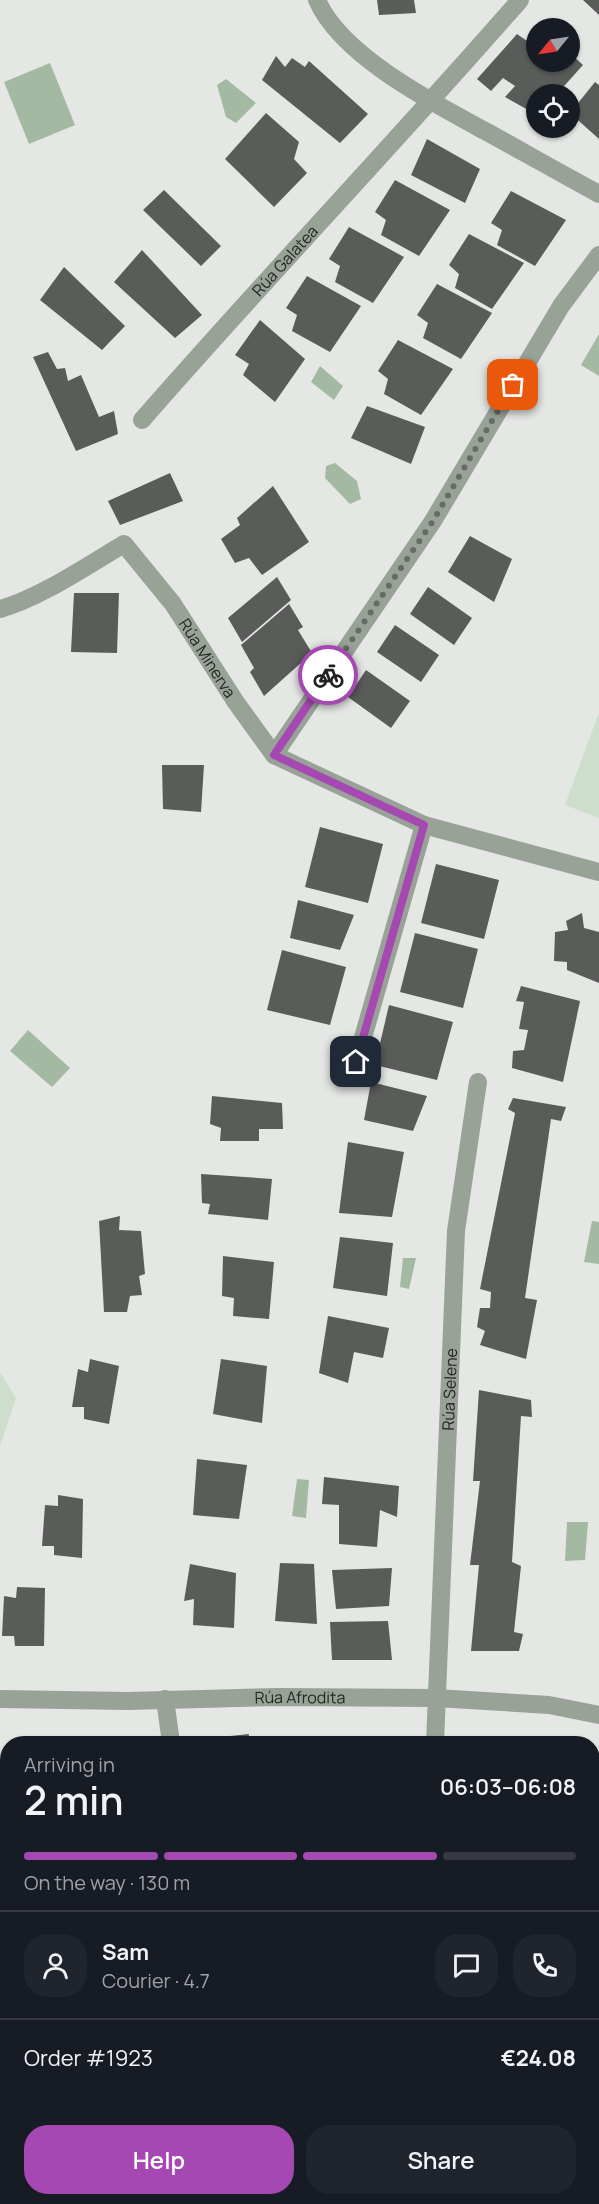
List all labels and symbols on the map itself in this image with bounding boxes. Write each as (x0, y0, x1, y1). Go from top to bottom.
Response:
north arrow (526, 18, 580, 72)
street label: Rúa Galatea (247, 220, 323, 301)
pin (487, 359, 538, 410)
street label: Rúa Minerva (174, 614, 241, 702)
courier (298, 645, 358, 705)
pin (330, 1036, 381, 1087)
street label: Rúa Selene (437, 1348, 462, 1431)
street label: Rúa Afrodita (254, 1686, 345, 1709)

